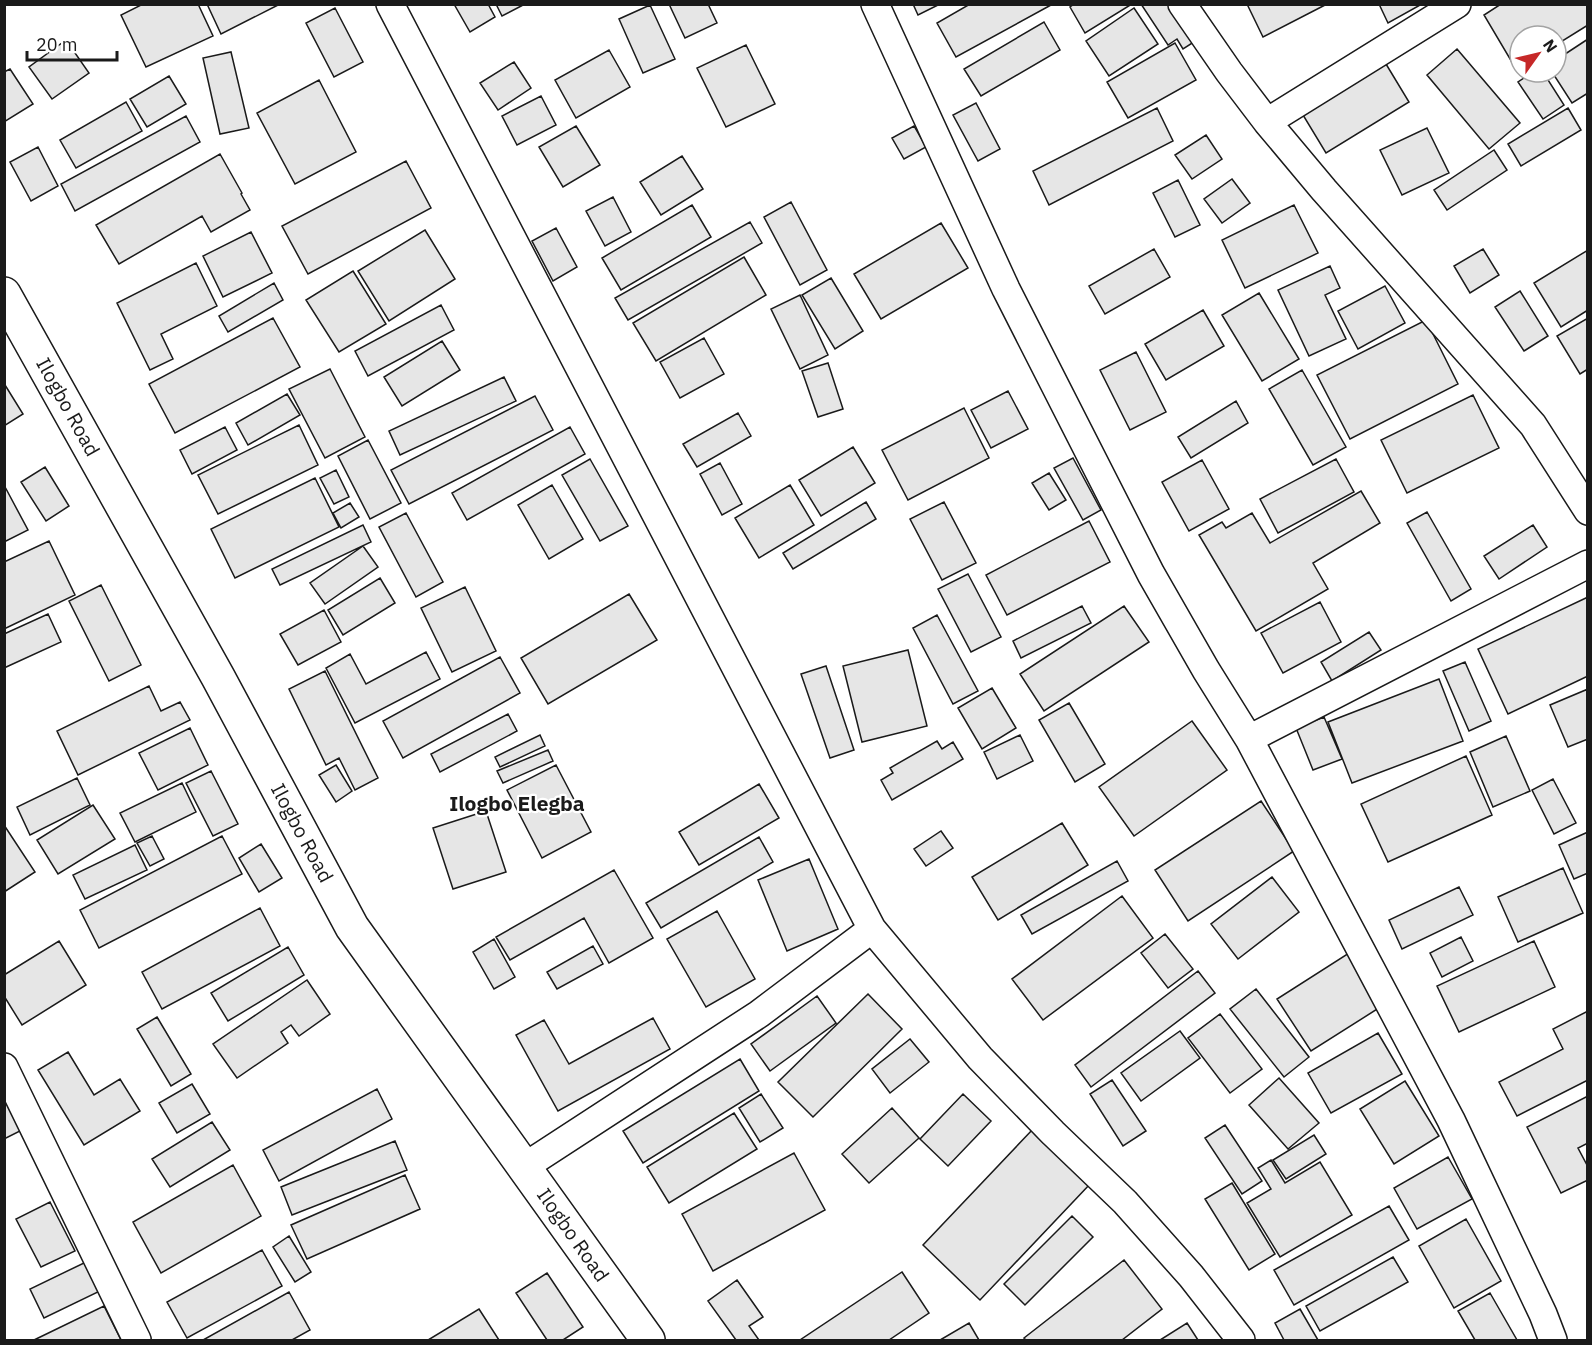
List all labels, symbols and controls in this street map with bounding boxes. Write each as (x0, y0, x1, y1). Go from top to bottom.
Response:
scale bar (27, 24, 117, 62)
north arrow (1508, 24, 1568, 84)
text: 20 m (36, 33, 78, 56)
text: N (1539, 35, 1562, 56)
street label: Ilogbo Road (30, 353, 107, 461)
street label: Ilogbo Road (265, 778, 340, 887)
district label: Ilogbo Elegba (449, 789, 585, 817)
street label: Ilogbo Road (531, 1182, 616, 1287)

